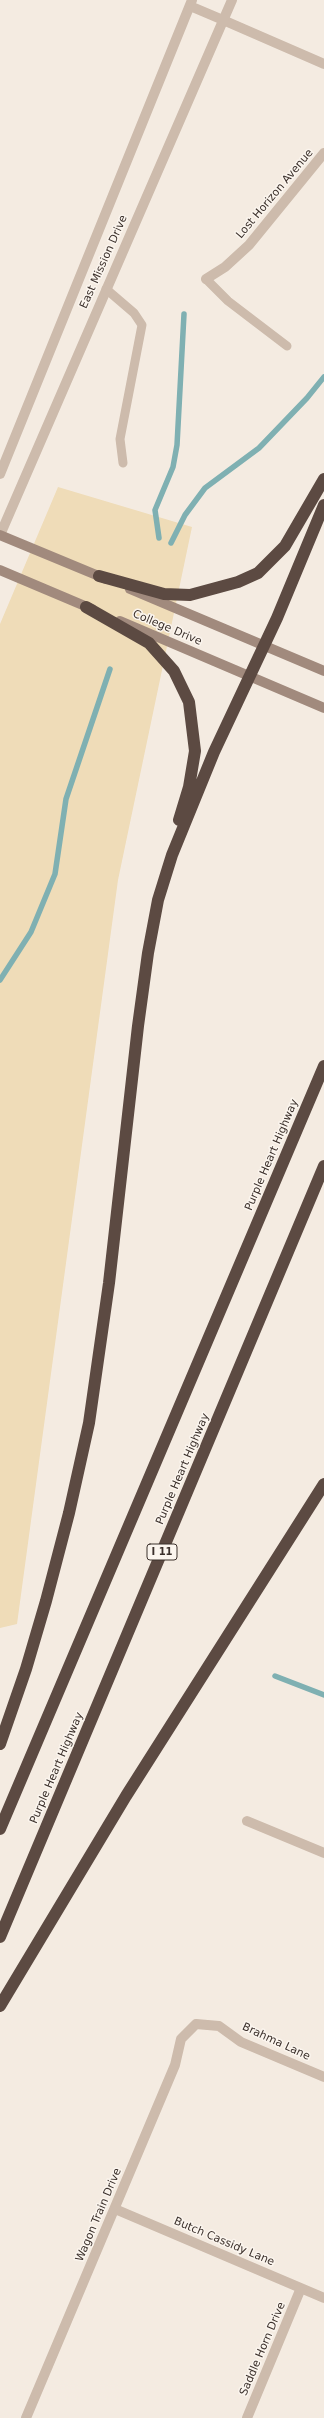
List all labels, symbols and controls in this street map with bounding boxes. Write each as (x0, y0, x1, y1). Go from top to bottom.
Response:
street label: Lost Horizon Avenue (234, 147, 316, 241)
street label: East Mission Drive (77, 213, 131, 311)
street label: College Drive (130, 607, 204, 649)
street label: Purple Heart Highway (243, 1097, 301, 1213)
street label: Purple Heart Highway (154, 1411, 212, 1527)
road number: I 11 (147, 1544, 177, 1560)
street label: Purple Heart Highway (28, 1710, 86, 1826)
street label: Brahma Lane (240, 2021, 312, 2063)
street label: Wagon Train Drive (73, 2166, 125, 2264)
street label: Butch Cassidy Lane (172, 2215, 276, 2269)
street label: Saddle Horn Drive (237, 2300, 289, 2398)

